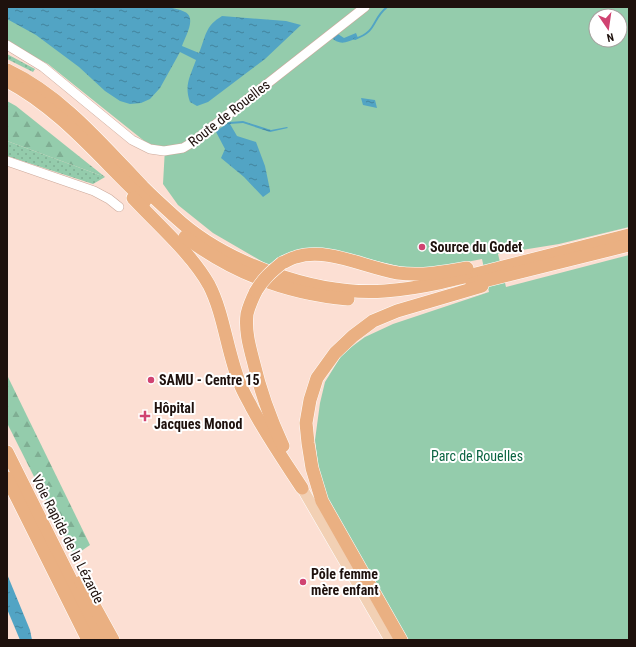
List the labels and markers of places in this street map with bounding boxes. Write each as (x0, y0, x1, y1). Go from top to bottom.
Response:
place label: Source du Godet (430, 239, 522, 255)
marker: Source du Godet (417, 242, 427, 252)
place label: SAMU - Centre 15 (159, 372, 259, 388)
marker: SAMU - Centre 15 (146, 375, 156, 385)
place label: Hôpital Jacques Monod (154, 400, 242, 432)
marker: Hôpital Jacques Monod (139, 410, 151, 422)
place label: Pôle femme mère enfant (311, 566, 378, 598)
marker: Pôle femme mère enfant (298, 577, 308, 587)

